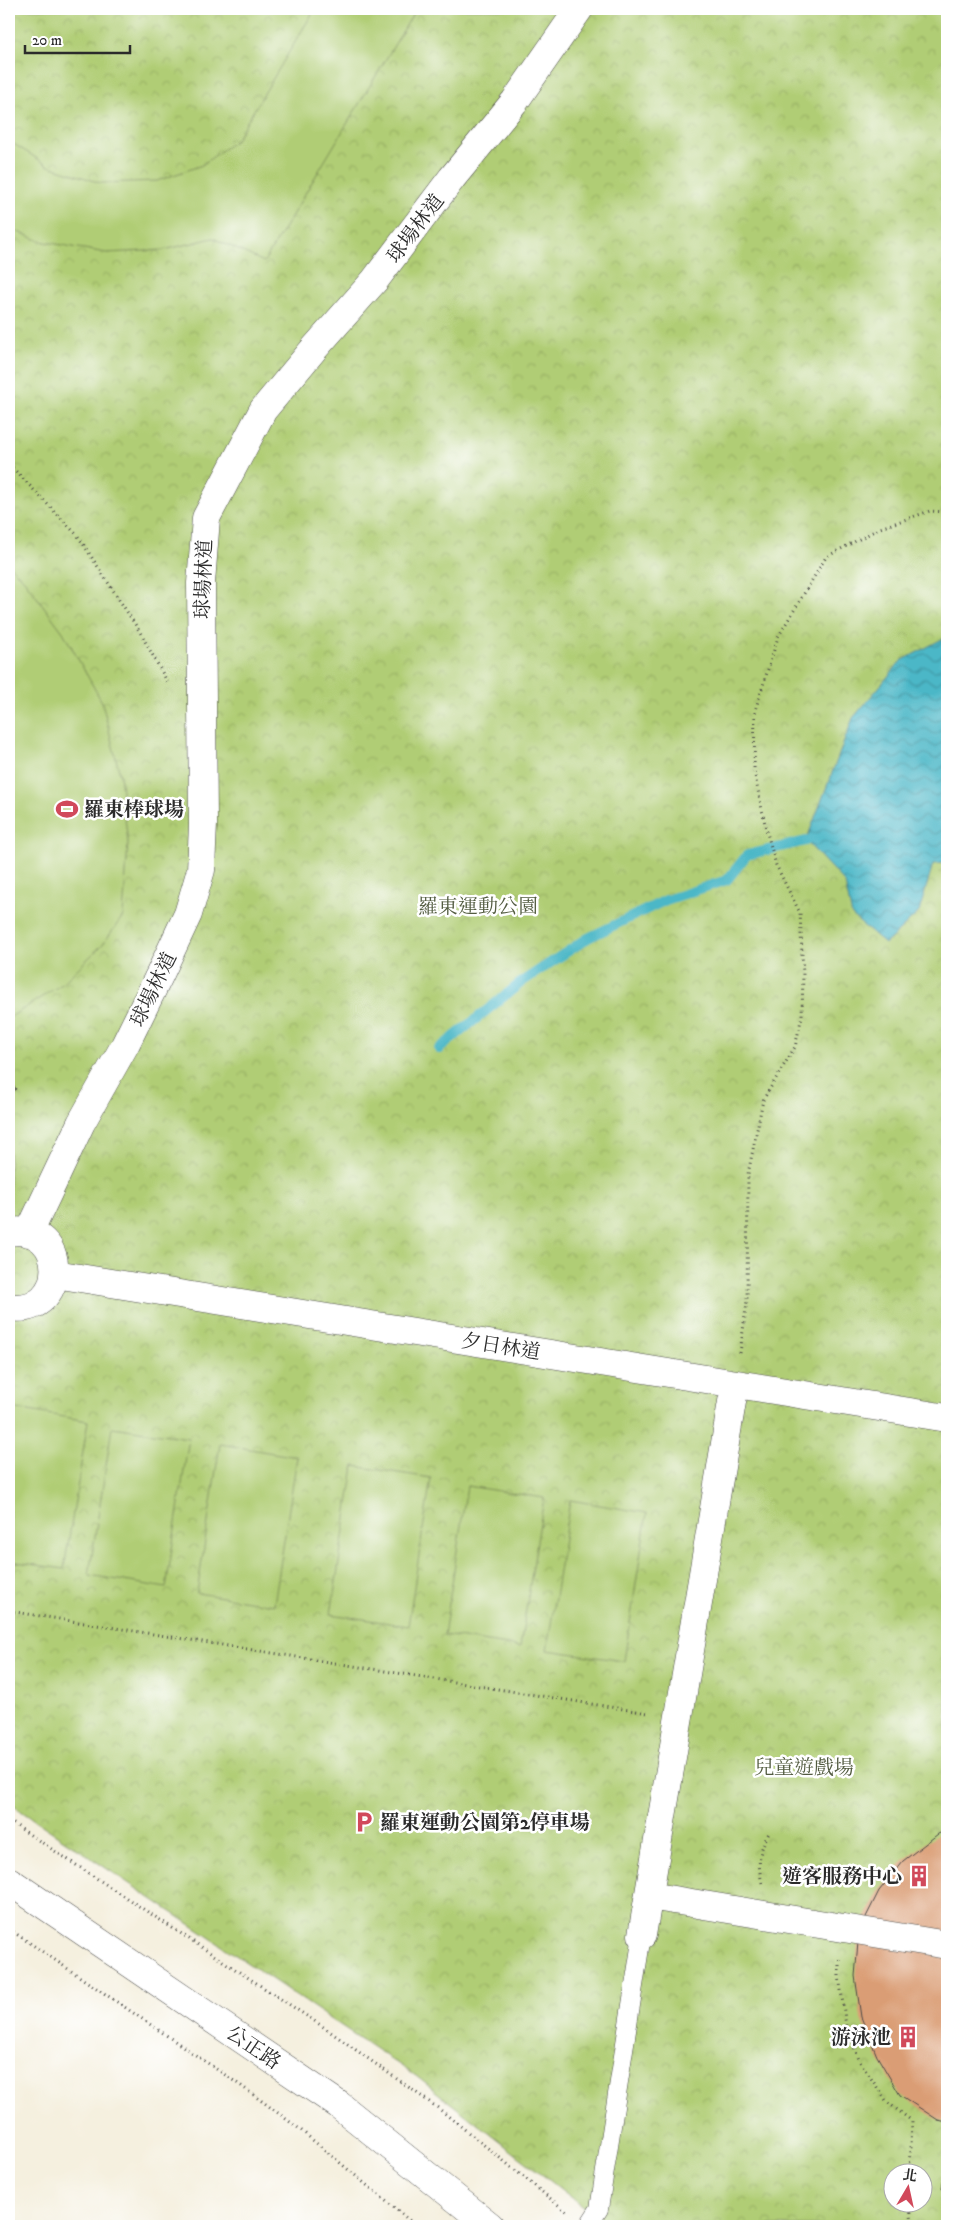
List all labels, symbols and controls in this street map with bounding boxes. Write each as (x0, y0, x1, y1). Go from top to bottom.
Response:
scale bar (25, 22, 130, 54)
text: 20 m (32, 31, 62, 50)
street label: 球場林道 (382, 189, 450, 268)
street label: 球場林道 (191, 539, 218, 619)
sports icon: 羅東棒球場 (54, 796, 80, 822)
place label: 羅東棒球場 (84, 798, 184, 823)
park label: 羅東運動公園 (418, 895, 538, 920)
street label: 球場林道 (126, 948, 183, 1031)
street label: 夕日林道 (459, 1329, 542, 1366)
park label: 兒童遊戲場 (754, 1756, 854, 1781)
parking icon: 羅東運動公園第2停車場 (351, 1809, 377, 1835)
place label: 羅東運動公園第2停車場 (380, 1811, 590, 1836)
building icon: 遊客服務中心 (906, 1863, 932, 1889)
place label: 遊客服務中心 (782, 1865, 902, 1890)
street label: 公正路 (221, 2021, 285, 2075)
building icon: 游泳池 (895, 2024, 921, 2050)
place label: 游泳池 (831, 2026, 891, 2051)
north arrow (884, 2162, 934, 2212)
text: 北 (902, 2166, 918, 2186)

